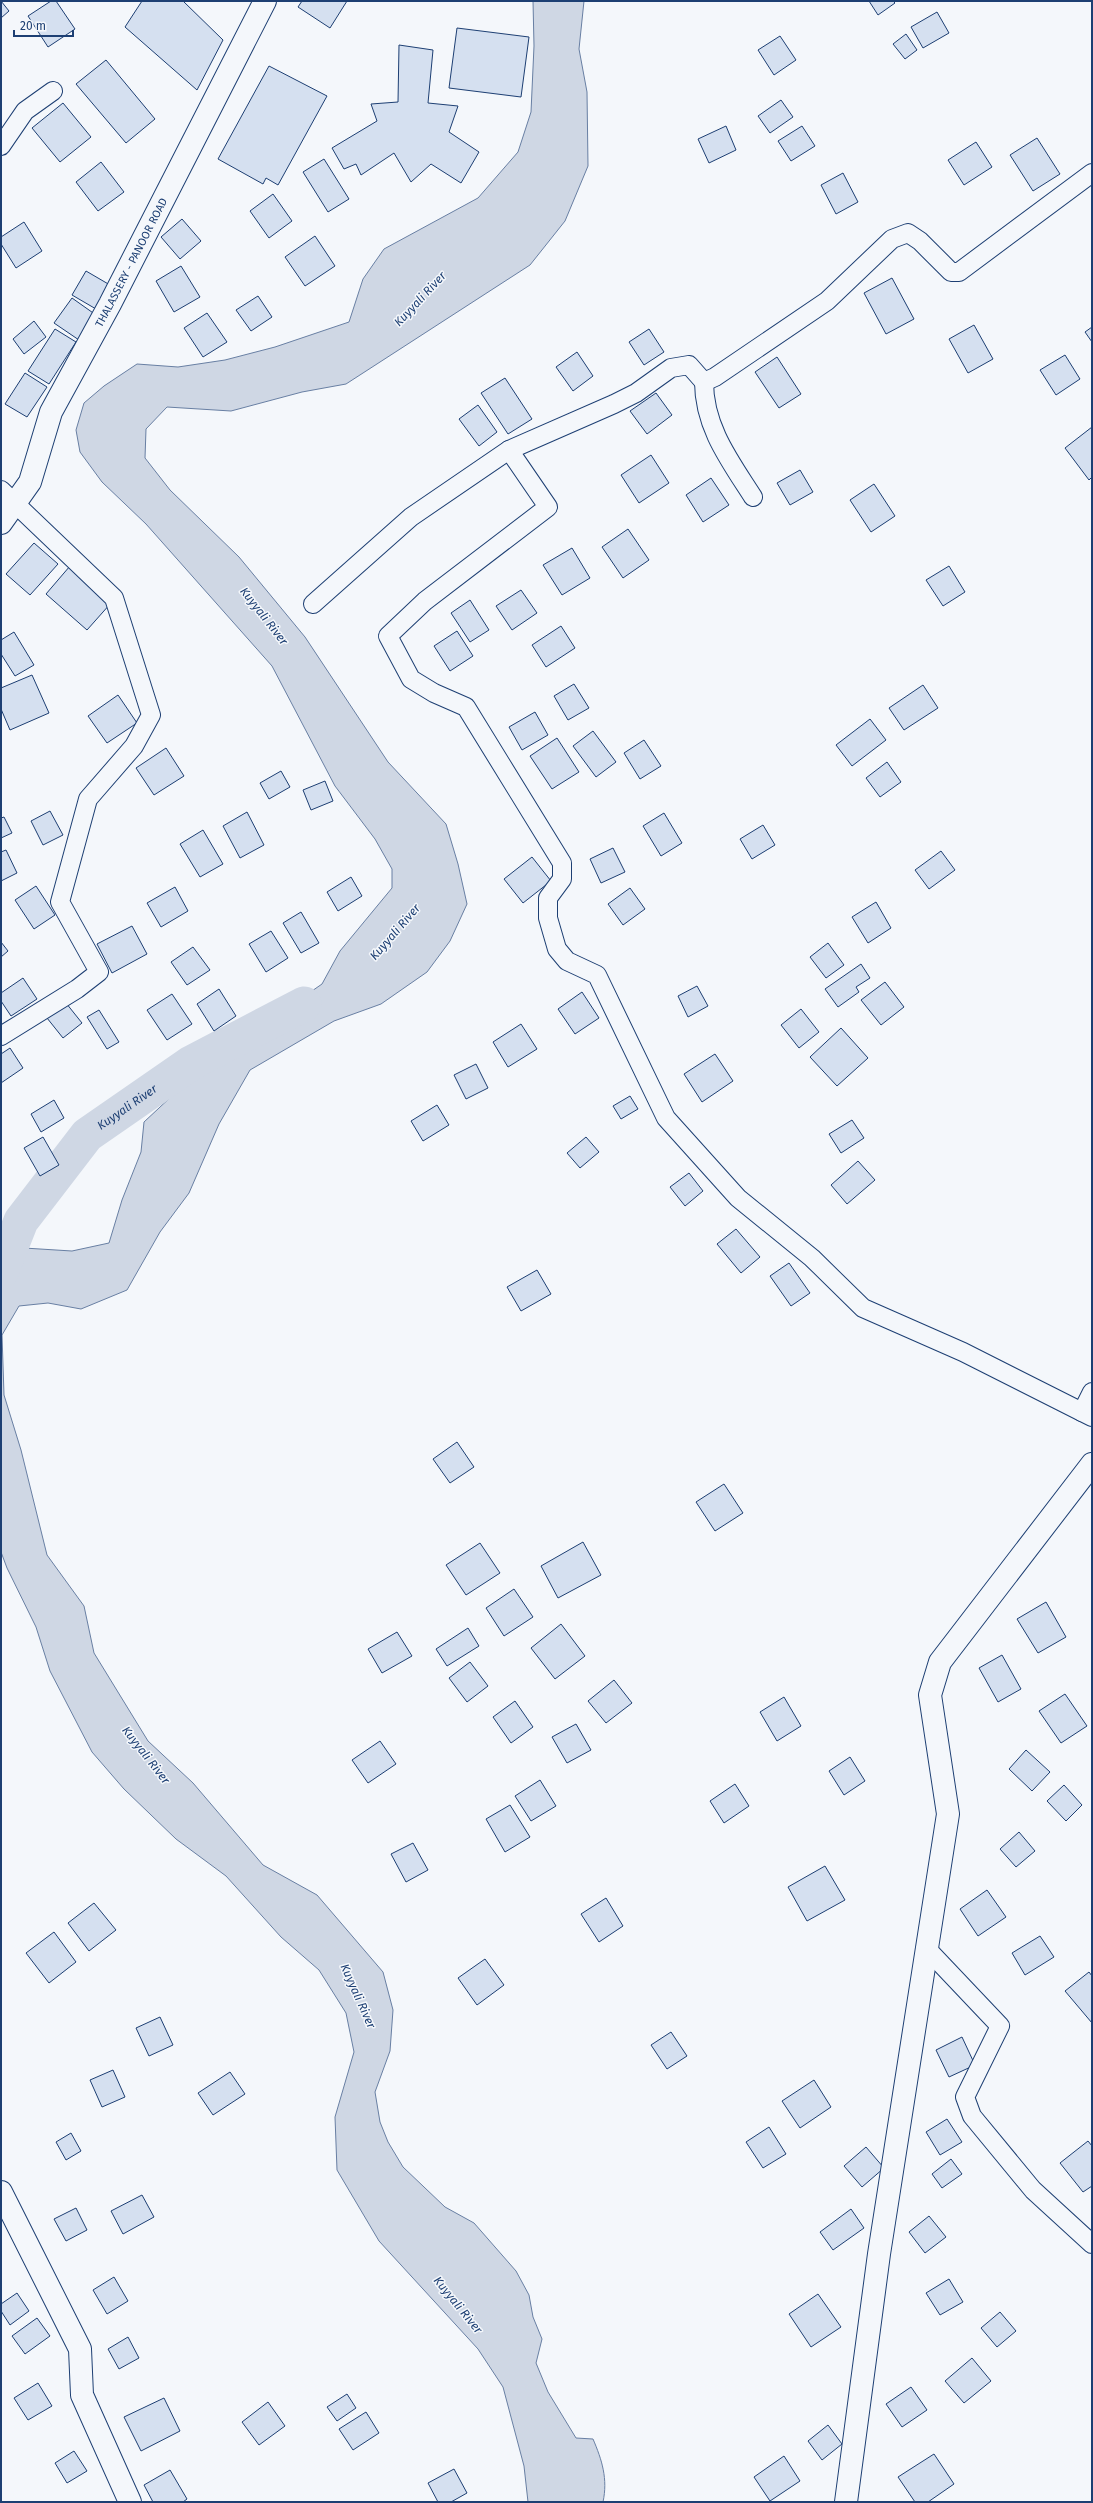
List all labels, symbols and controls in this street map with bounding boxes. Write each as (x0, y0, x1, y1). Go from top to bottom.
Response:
scale bar (14, 12, 73, 38)
text: 20 m (20, 19, 46, 33)
street label: THALASSERY - PANOOR ROAD (93, 196, 170, 329)
water label: Kuyyali River (391, 269, 449, 329)
water label: Kuyyali River (237, 584, 291, 648)
water label: Kuyyali River (367, 901, 423, 963)
water label: Kuyyali River (95, 1081, 160, 1133)
water label: Kuyyali River (119, 1723, 173, 1787)
water label: Kuyyali River (338, 1962, 379, 2031)
water label: Kuyyali River (431, 2274, 485, 2337)

